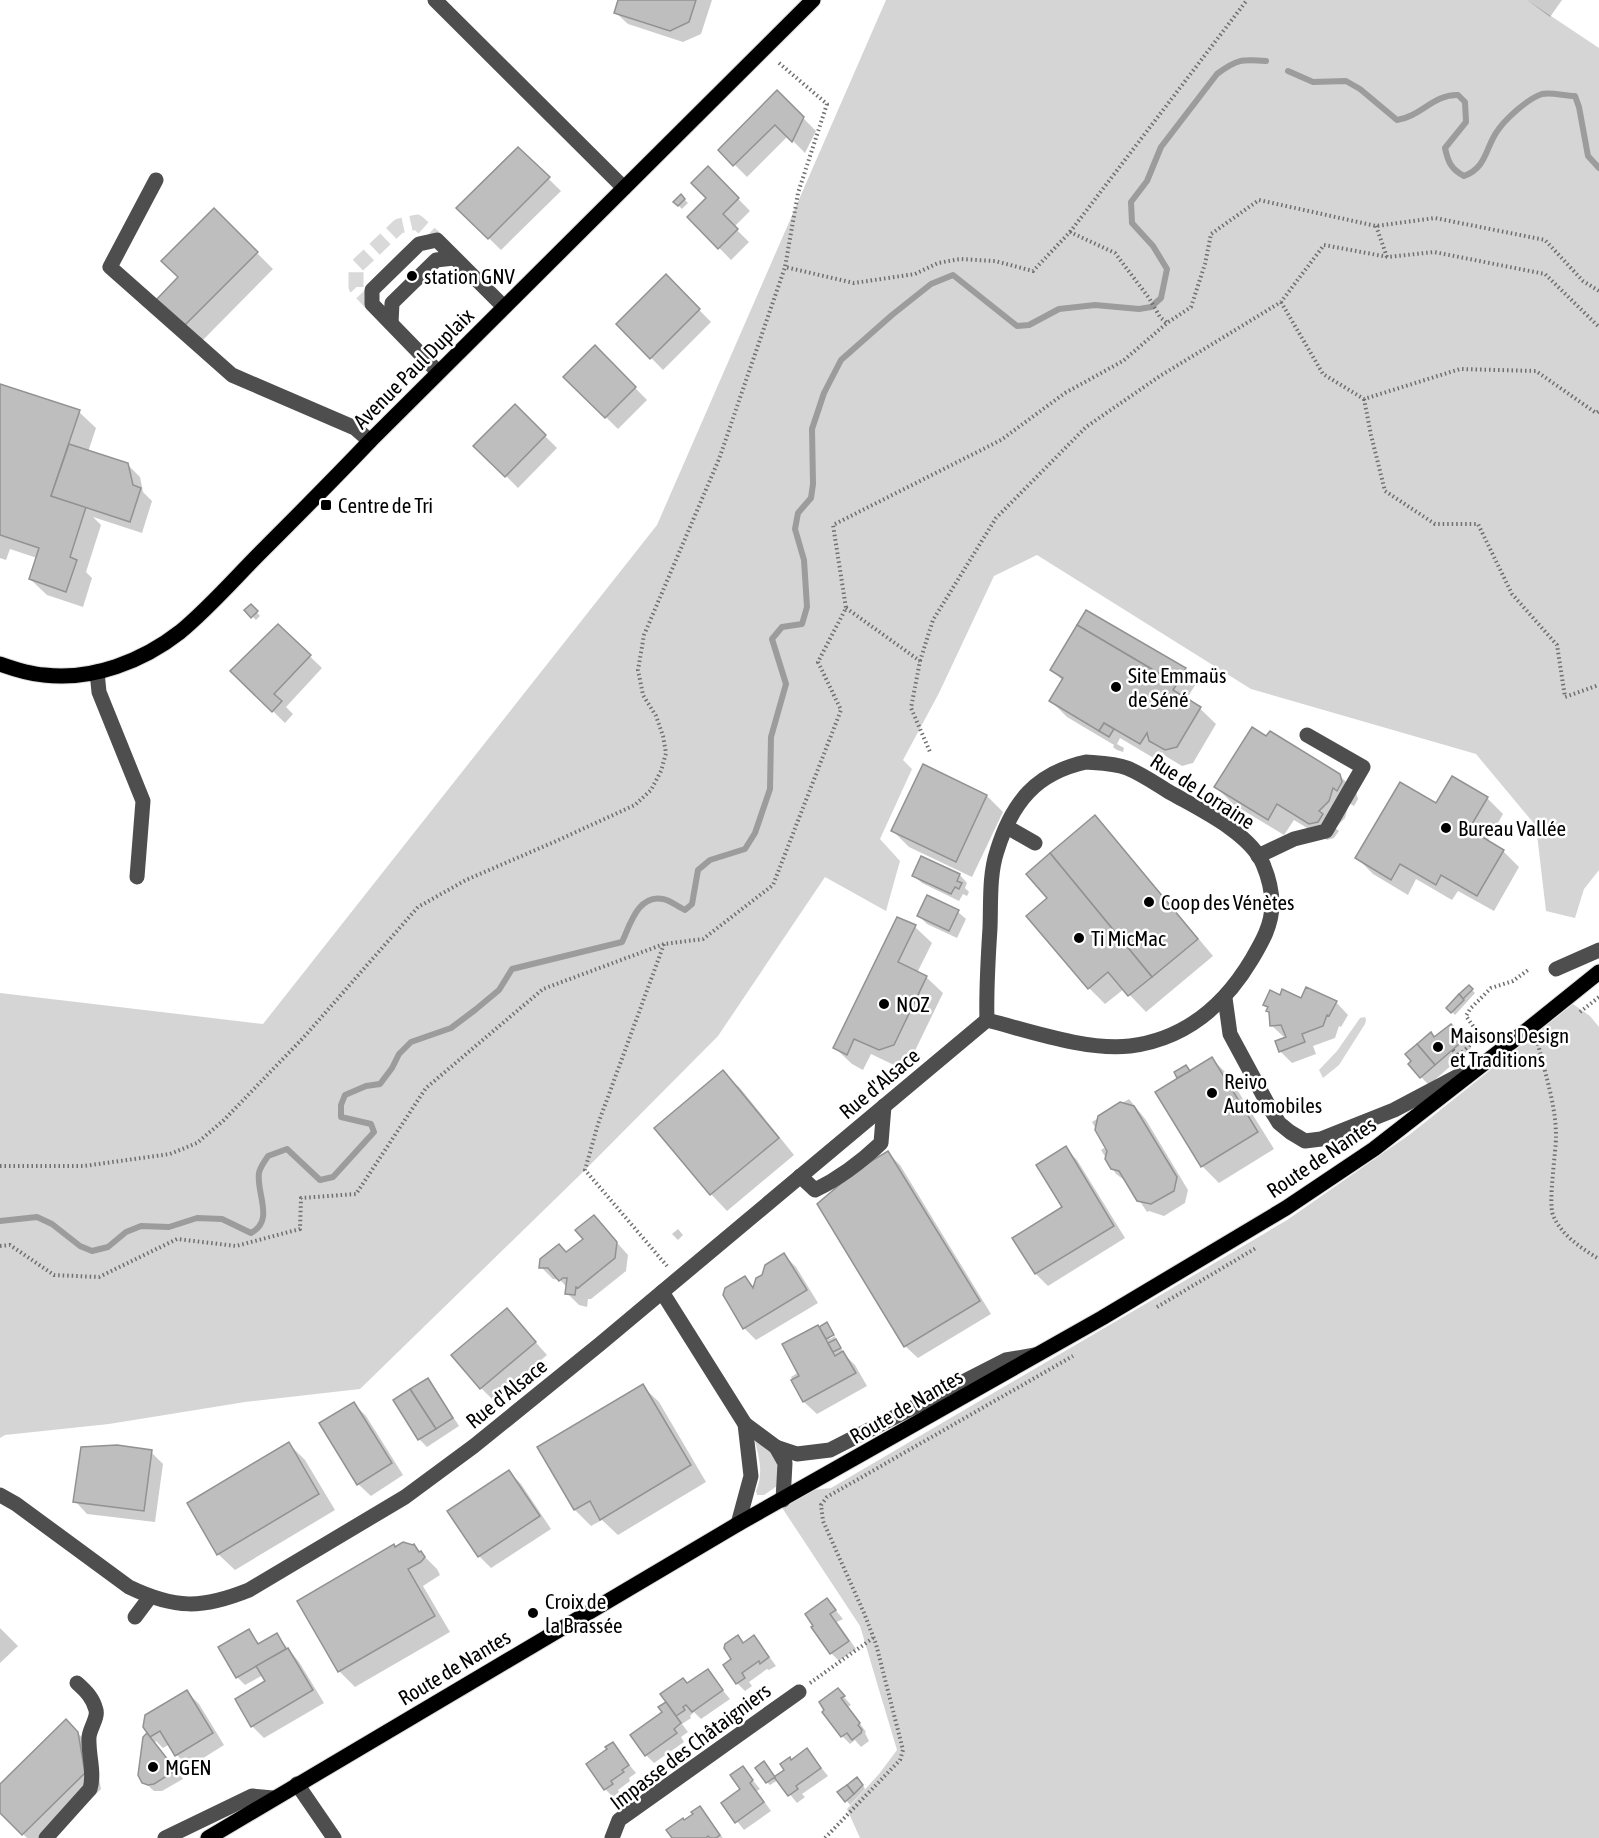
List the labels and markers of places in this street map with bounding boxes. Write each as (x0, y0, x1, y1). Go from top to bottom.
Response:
place label: station GNV (424, 264, 516, 288)
marker: station GNV (405, 269, 419, 283)
place label: Centre de Tri (338, 493, 433, 517)
marker: Centre de Tri (319, 498, 333, 512)
place label: Site Emmaüs de Séné (1128, 663, 1226, 711)
marker: Site Emmaüs de Séné (1109, 680, 1123, 694)
place label: Bureau Vallée (1458, 816, 1566, 840)
marker: Bureau Vallée (1439, 821, 1453, 835)
place label: Coop des Vénètes (1161, 890, 1295, 914)
marker: Coop des Vénètes (1142, 895, 1156, 909)
place label: Ti MicMac (1091, 926, 1166, 950)
marker: Ti MicMac (1072, 931, 1086, 945)
place label: NOZ (896, 992, 930, 1016)
marker: NOZ (877, 997, 891, 1011)
place label: Maisons Design et Traditions (1450, 1023, 1569, 1071)
marker: Maisons Design et Traditions (1431, 1040, 1445, 1054)
place label: Reivo Automobiles (1224, 1069, 1322, 1117)
marker: Reivo Automobiles (1205, 1086, 1219, 1100)
place label: Croix de la Brassée (545, 1589, 623, 1637)
marker: Croix de la Brassée (526, 1606, 540, 1620)
place label: MGEN (165, 1755, 212, 1779)
marker: MGEN (146, 1760, 160, 1774)

